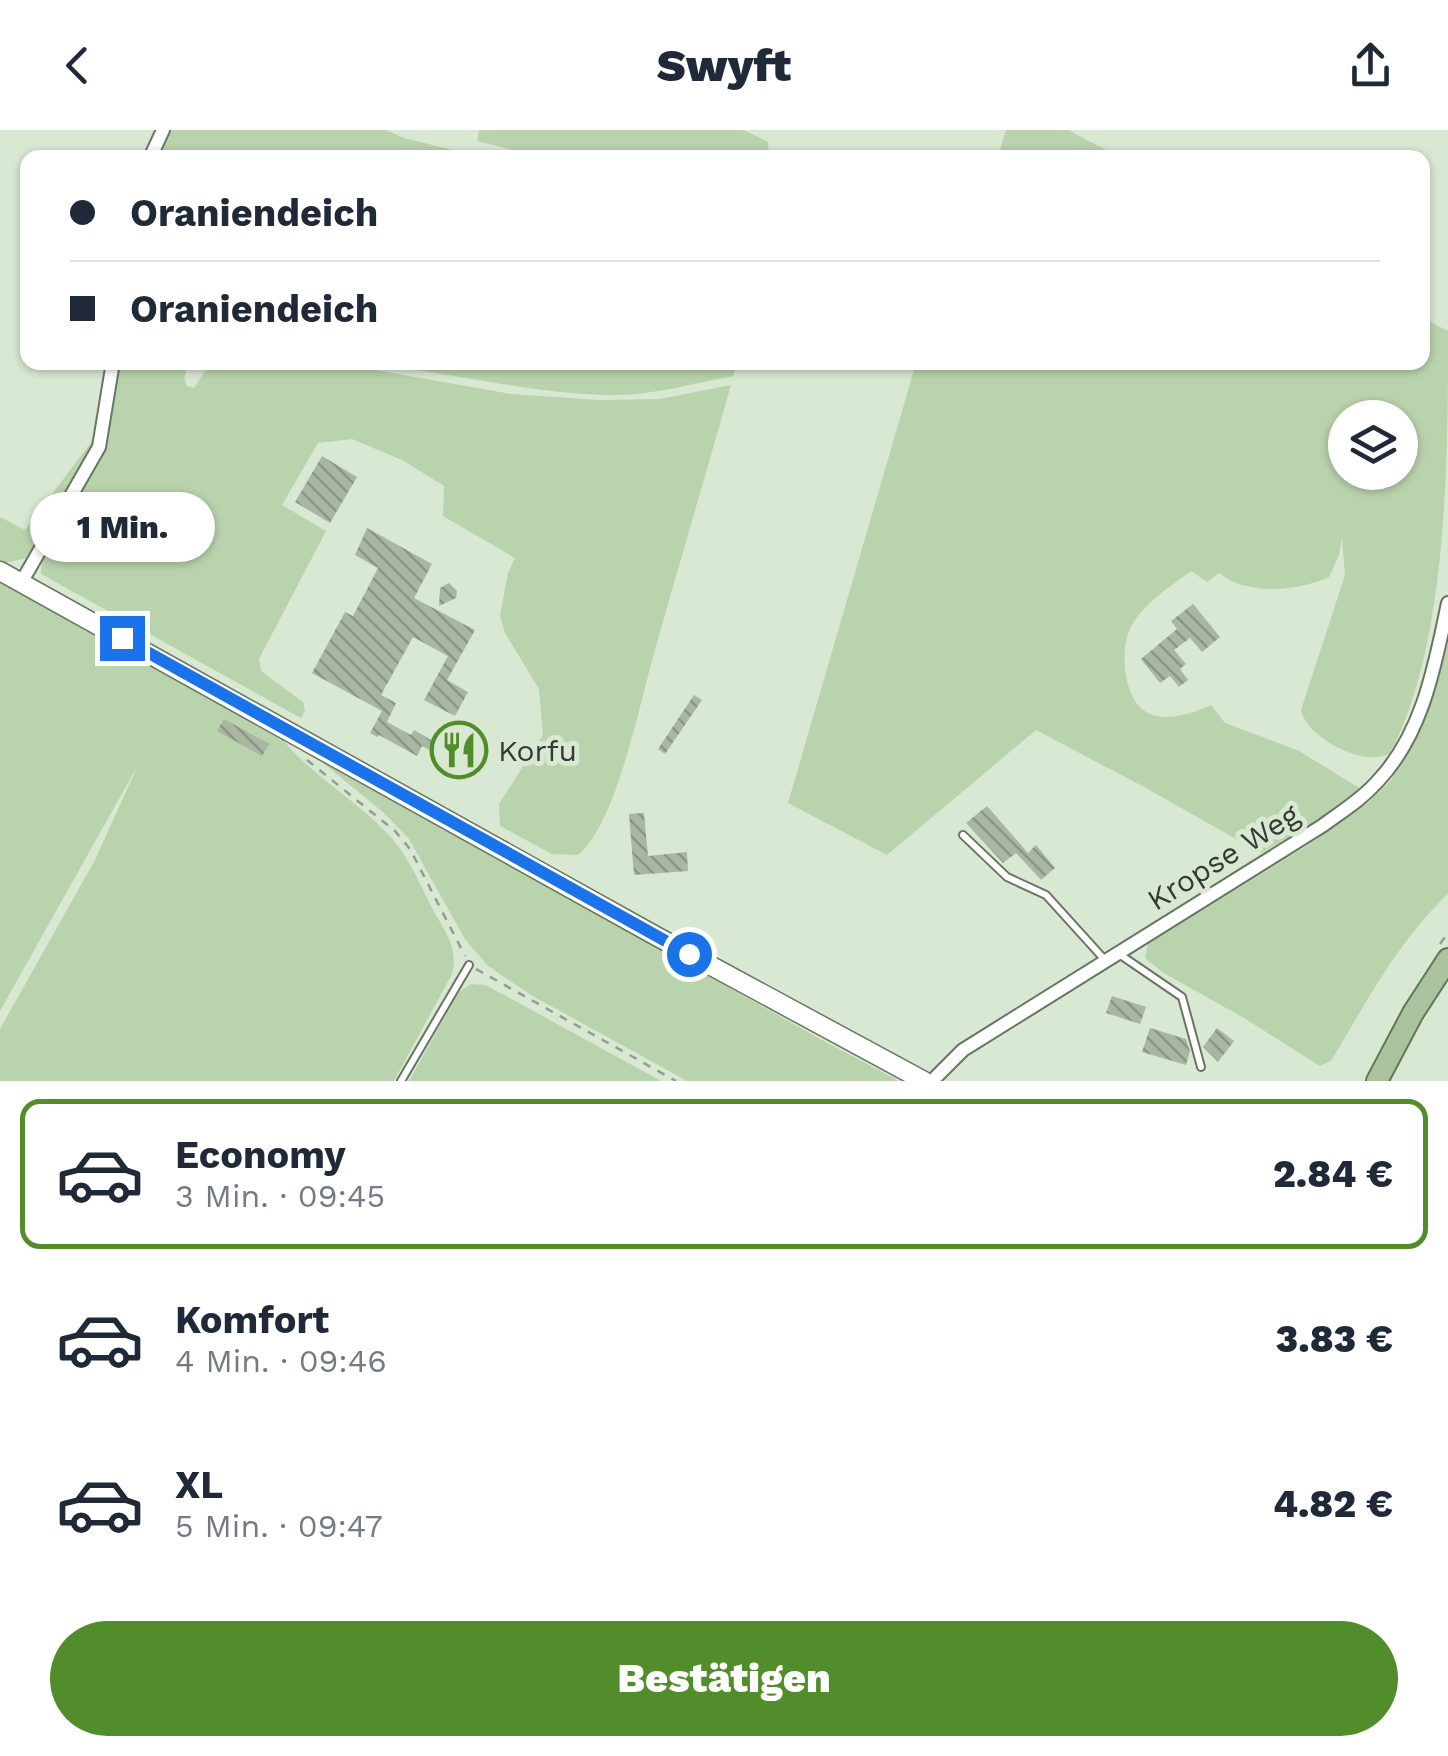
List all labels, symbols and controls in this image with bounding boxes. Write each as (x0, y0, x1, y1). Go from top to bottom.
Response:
icon: back (50, 38, 105, 93)
icon: share (1343, 38, 1398, 93)
text: Swyft (657, 39, 791, 92)
text: Oraniendeich (130, 191, 378, 235)
text: Oraniendeich (130, 287, 378, 331)
map controls (1328, 400, 1418, 490)
button: layers (1328, 400, 1418, 490)
callout: 1 Min. (29, 493, 214, 563)
text: 1 Min. (77, 508, 168, 546)
route end (100, 616, 145, 661)
restaurant icon: Korfu (429, 720, 489, 780)
place label: Korfu (498, 733, 577, 768)
street label: Kropse Weg (1141, 797, 1305, 917)
route start (667, 932, 712, 977)
icon: car (55, 1129, 145, 1219)
text: Economy (175, 1133, 346, 1177)
text: 2.84 € (1273, 1152, 1393, 1196)
text: 3 Min. · 09:45 (175, 1177, 385, 1215)
icon: car (55, 1294, 145, 1384)
text: Komfort (175, 1298, 329, 1342)
text: 3.83 € (1276, 1317, 1393, 1361)
text: 4 Min. · 09:46 (175, 1342, 387, 1380)
icon: car (55, 1459, 145, 1549)
text: XL (175, 1463, 223, 1507)
text: 4.82 € (1273, 1482, 1393, 1526)
text: 5 Min. · 09:47 (175, 1507, 383, 1545)
button: Bestätigen (50, 1621, 1398, 1736)

